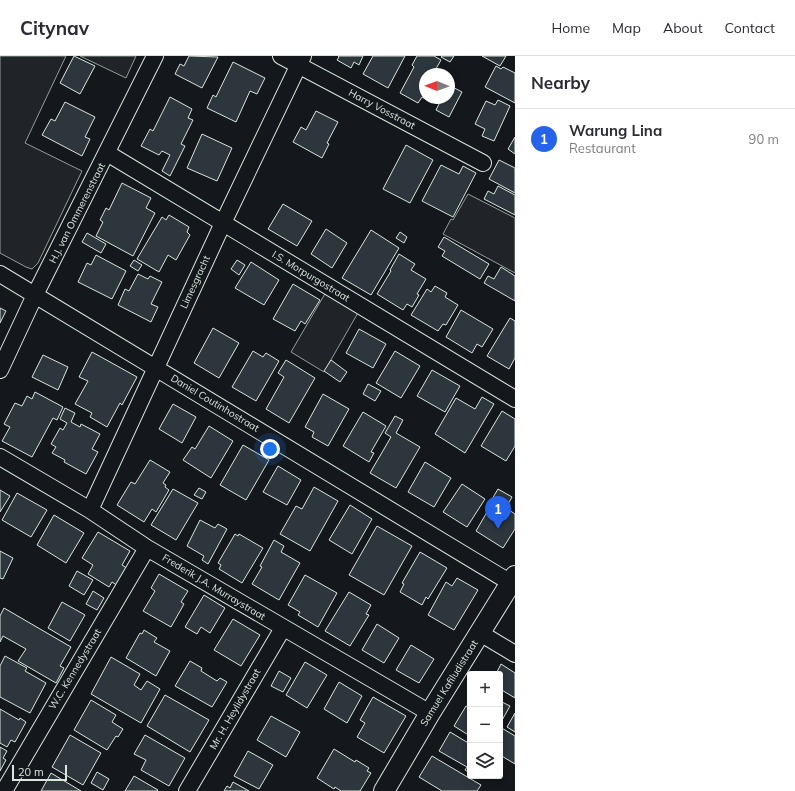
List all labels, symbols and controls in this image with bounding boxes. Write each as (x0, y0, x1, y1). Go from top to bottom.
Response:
text: Citynav (20, 16, 89, 40)
text: Home (551, 19, 590, 37)
text: Map (612, 19, 641, 37)
text: About (663, 19, 703, 37)
text: Contact (725, 19, 775, 37)
north arrow (419, 68, 455, 104)
text: Nearby (531, 72, 590, 93)
street label: Harry Vosstraat (346, 86, 418, 132)
text: Warung Lina (569, 121, 662, 140)
text: 1 (540, 131, 548, 147)
text: 90 m (749, 131, 779, 147)
text: Restaurant (569, 140, 636, 156)
street label: H.J. van Ommerenstraat (46, 160, 108, 265)
street label: I.S. Morpurgostraat (270, 248, 353, 305)
street label: Limesgracht (177, 253, 213, 311)
street label: Daniel Coutinhostraat (168, 371, 262, 435)
your location (260, 439, 280, 459)
pin: 1 (485, 496, 511, 529)
street label: Frederik J.A. Murraystraat (160, 551, 268, 623)
street label: W.C. Kennedystraat (46, 626, 104, 712)
street label: Samuel Kafiludistraat (417, 637, 481, 729)
street label: Mr. H. Heylidystraat (207, 666, 264, 752)
map controls (467, 671, 503, 779)
button: + (467, 671, 503, 707)
button: − (467, 707, 503, 743)
button: layers (467, 743, 503, 779)
scale bar (12, 763, 67, 782)
text: 20 m (18, 765, 44, 779)

